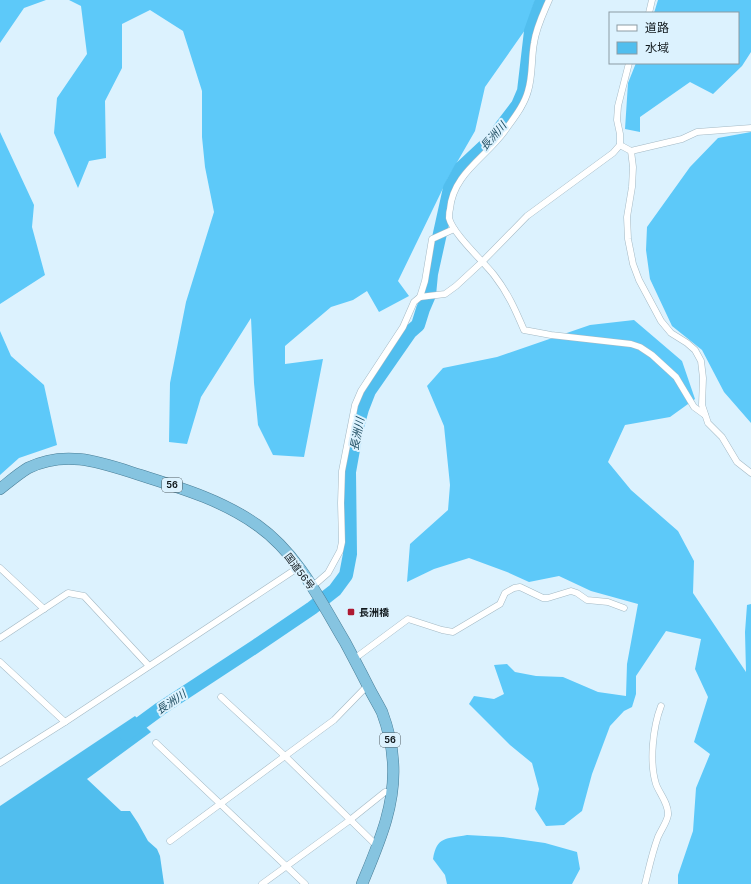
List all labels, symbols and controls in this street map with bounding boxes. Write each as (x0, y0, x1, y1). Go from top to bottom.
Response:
legend (609, 12, 739, 64)
text: 道路 (645, 20, 669, 35)
text: 水域 (645, 40, 669, 55)
water label: 長洲川 (477, 118, 510, 153)
water label: 長洲川 (347, 415, 367, 452)
road number: 56 (162, 478, 182, 492)
street label: 国道56号 (282, 551, 318, 591)
place label: 長洲橋 (359, 606, 389, 618)
marker: 長洲橋 (346, 607, 356, 617)
water label: 長洲川 (153, 686, 189, 717)
road number: 56 (380, 733, 400, 747)

